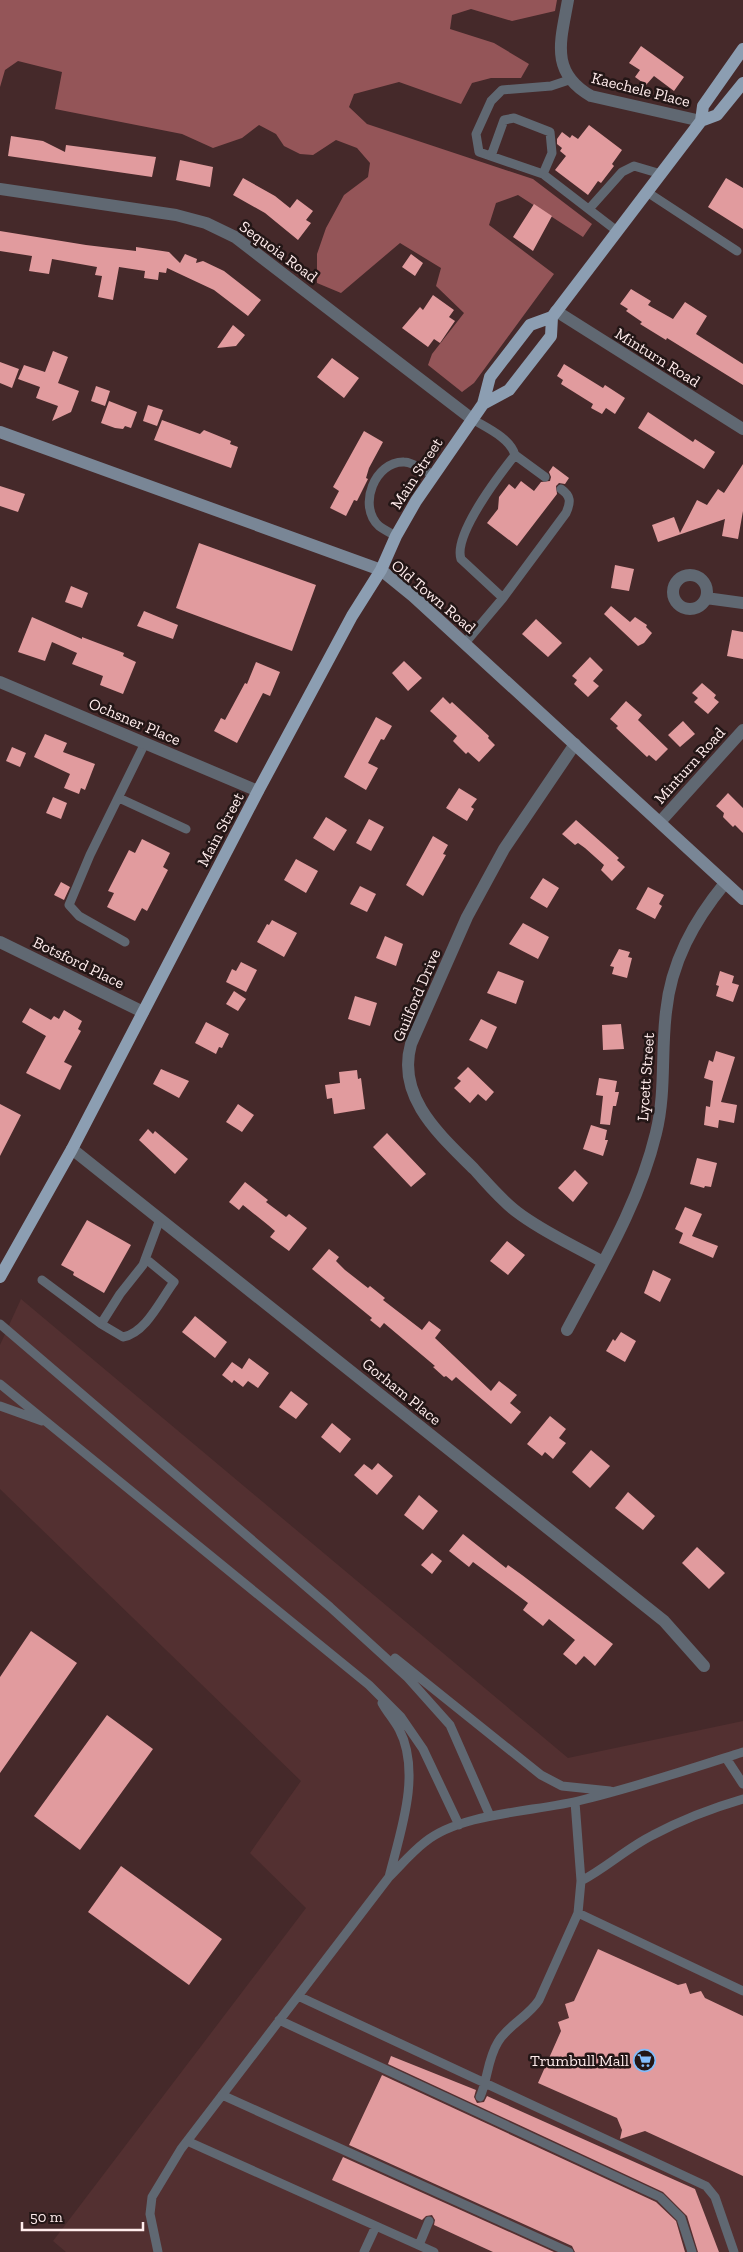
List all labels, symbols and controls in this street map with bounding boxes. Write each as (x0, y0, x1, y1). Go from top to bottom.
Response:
street label: Kaechele Place (590, 68, 692, 111)
street label: Sequoia Road (236, 217, 322, 286)
street label: Minturn Road (612, 324, 704, 391)
street label: Main Street (386, 434, 447, 512)
street label: Old Town Road (388, 556, 480, 637)
street label: Ochsner Place (86, 694, 184, 749)
street label: Minturn Road (650, 723, 729, 808)
street label: Main Street (193, 789, 248, 870)
street label: Botsford Place (30, 932, 128, 993)
street label: Guilford Drive (388, 946, 445, 1044)
street label: Lycett Street (633, 1032, 658, 1122)
street label: Gorham Place (358, 1354, 445, 1429)
supermarket icon: Trumbull Mall (633, 2048, 657, 2072)
place label: Trumbull Mall (530, 2051, 629, 2070)
scale bar (22, 2200, 144, 2232)
text: 50 m (30, 2208, 63, 2226)

